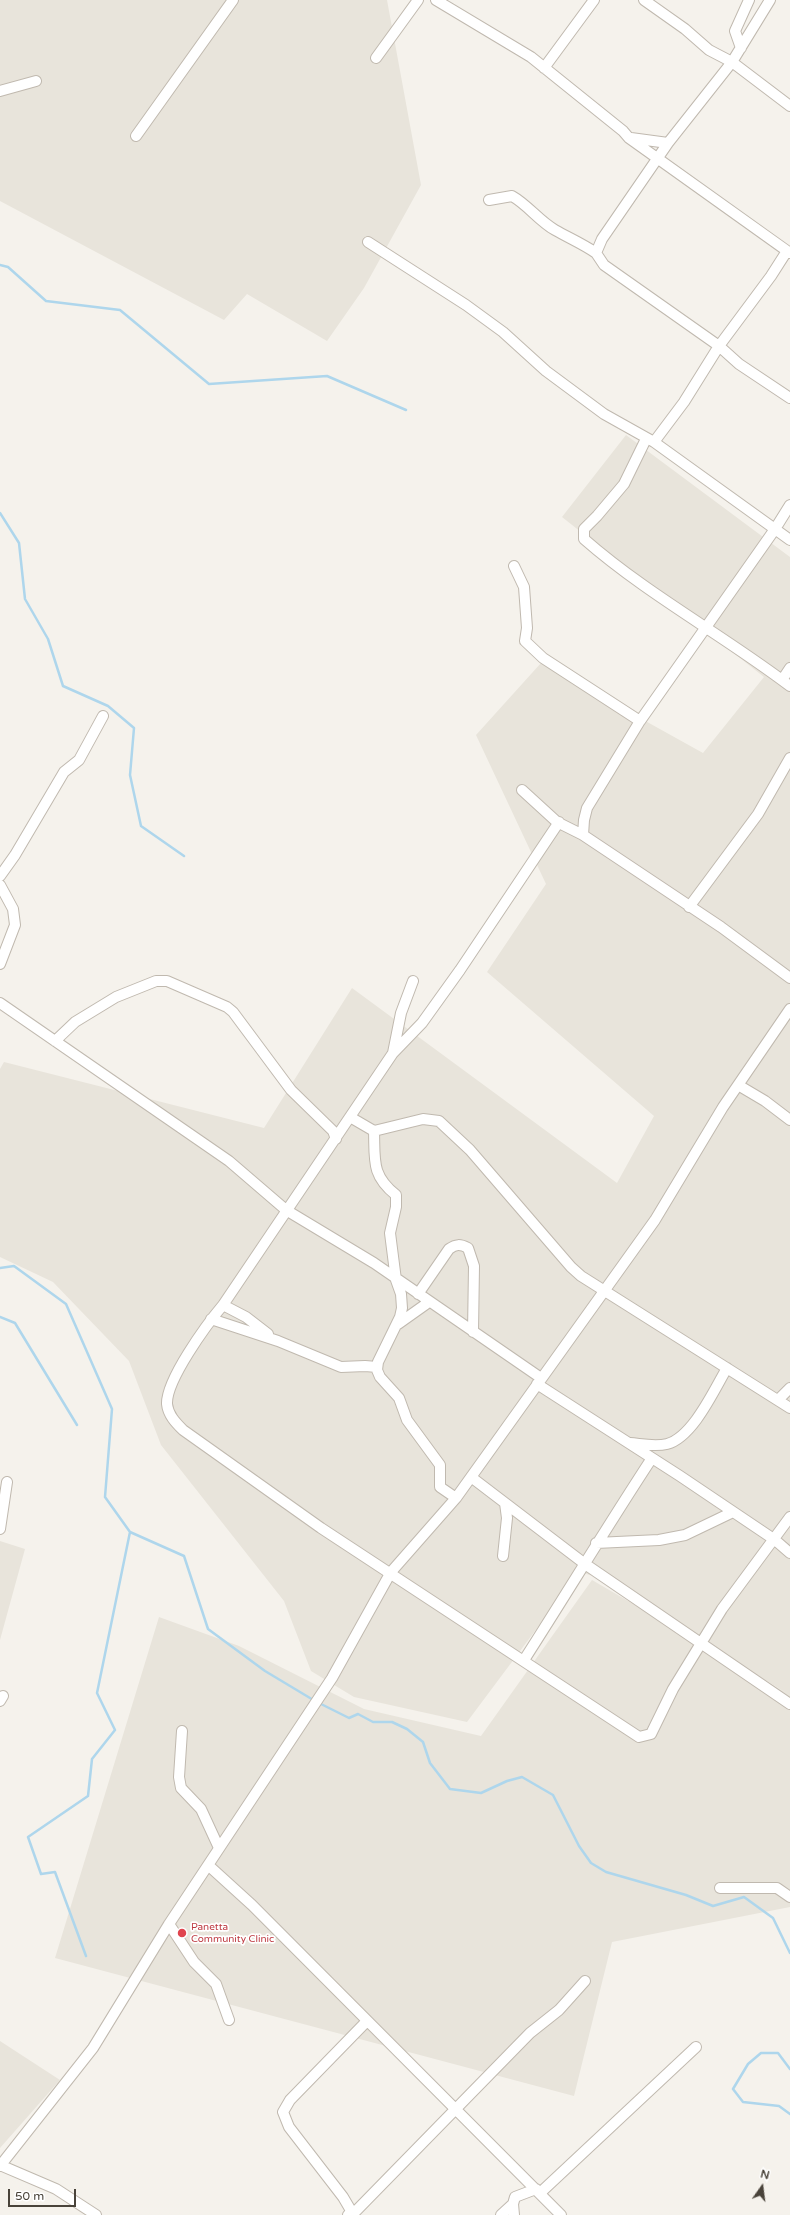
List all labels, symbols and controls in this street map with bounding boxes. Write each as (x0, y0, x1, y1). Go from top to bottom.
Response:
place label: Panetta Community Clinic (191, 1921, 274, 1944)
marker: Panetta Community Clinic (176, 1927, 188, 1939)
north arrow (742, 2167, 782, 2207)
text: N (759, 2167, 771, 2182)
scale bar (10, 2181, 78, 2207)
text: 50 m (15, 2189, 44, 2203)

